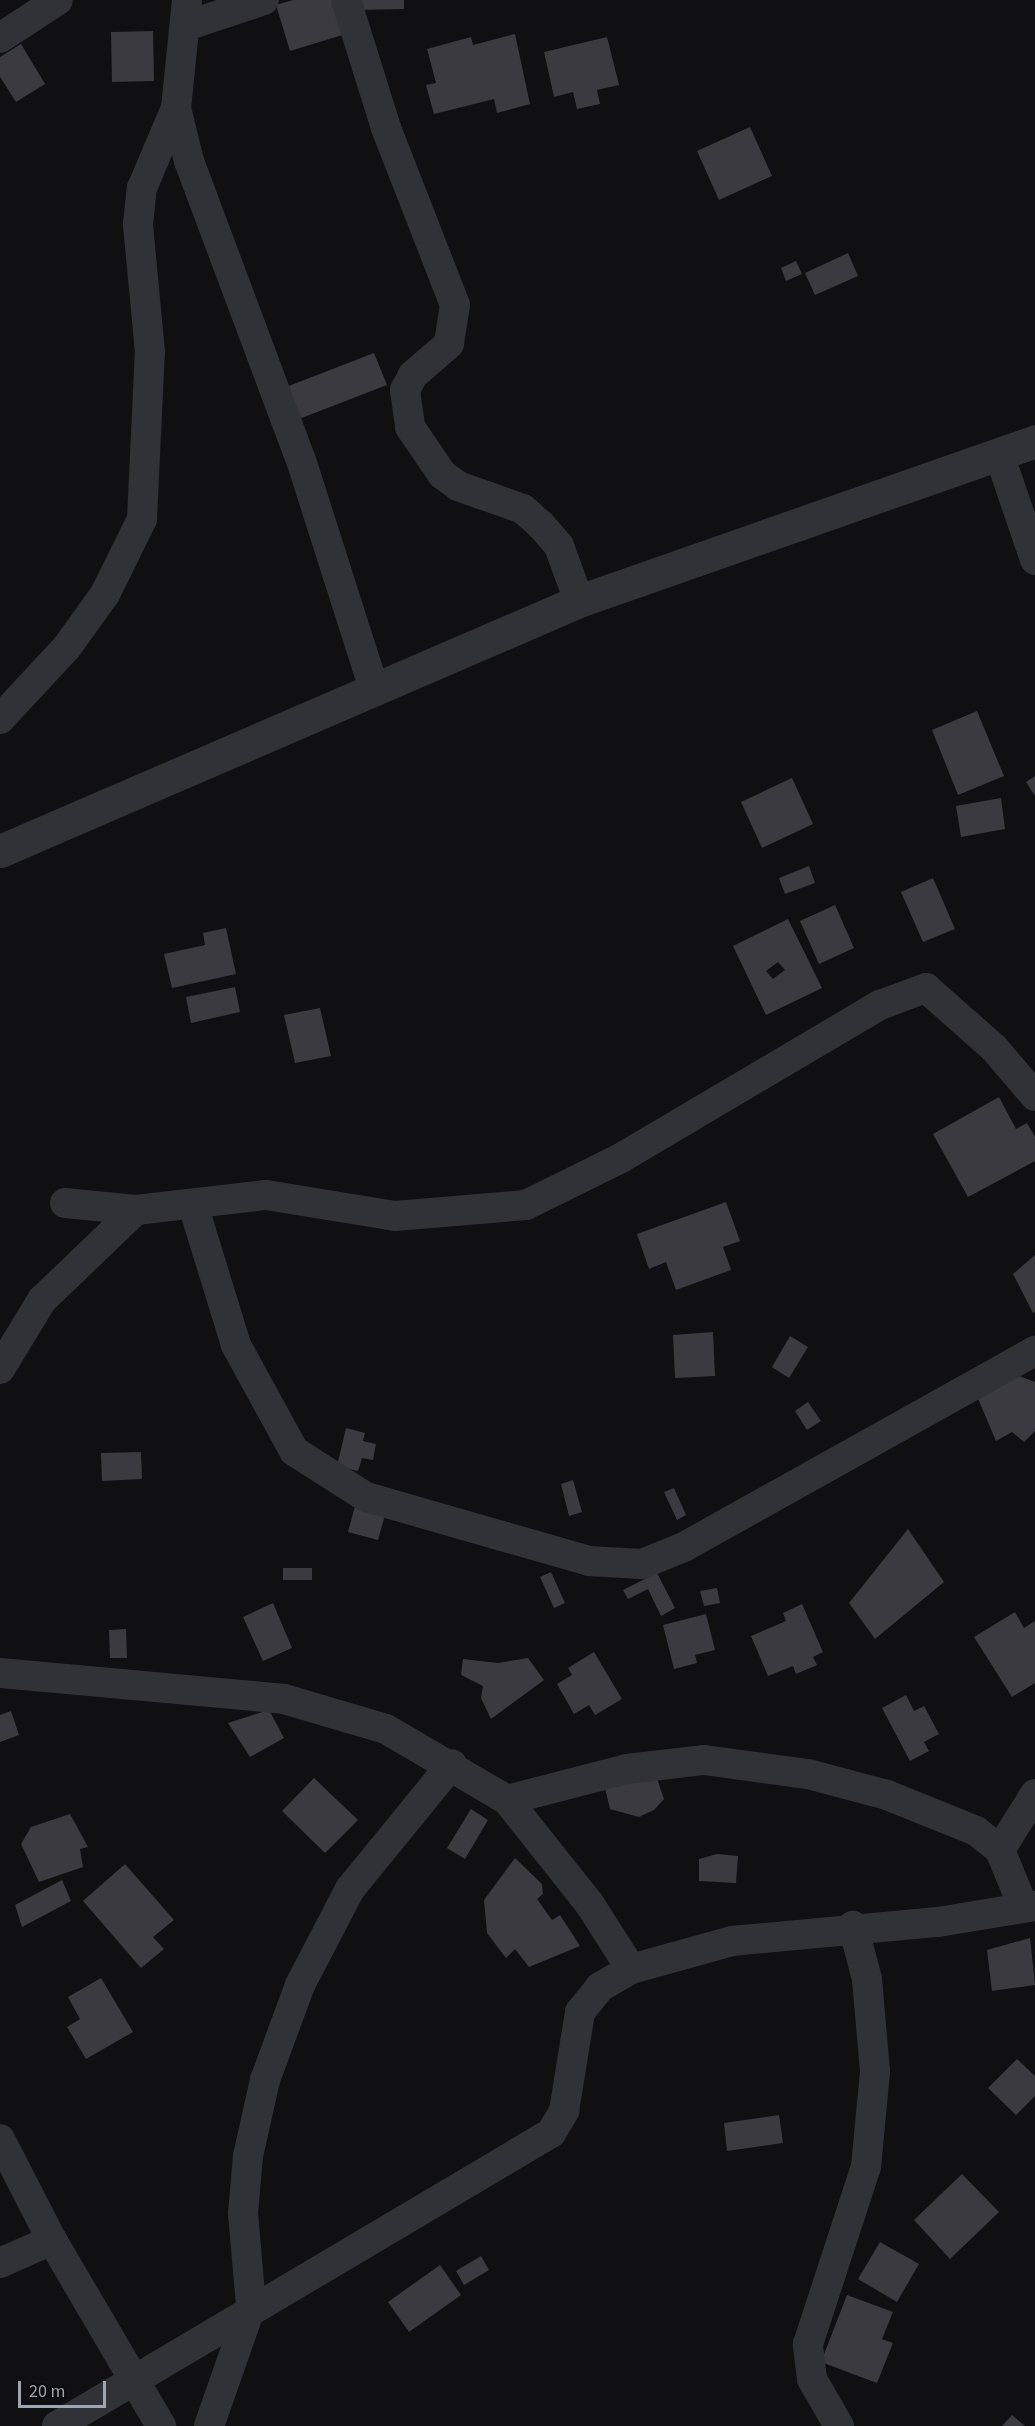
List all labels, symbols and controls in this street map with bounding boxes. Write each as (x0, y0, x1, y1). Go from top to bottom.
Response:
scale bar (21, 2369, 110, 2407)
text: 20 m (29, 2379, 65, 2404)

